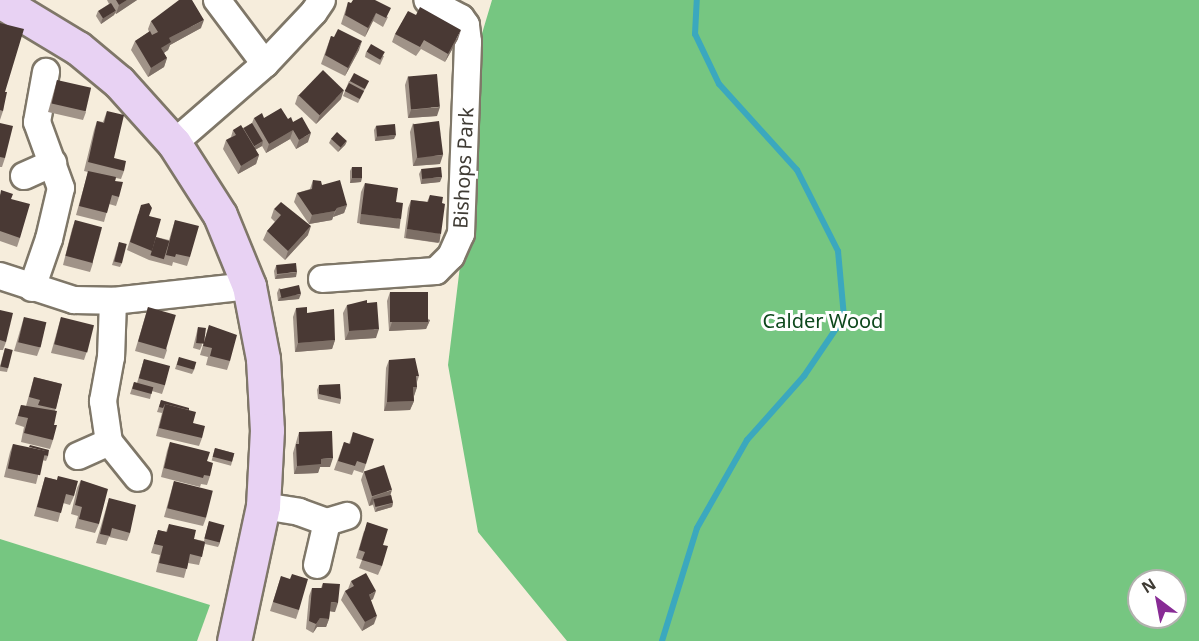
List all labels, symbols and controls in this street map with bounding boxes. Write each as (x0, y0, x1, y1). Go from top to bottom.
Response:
street label: Bishops Park (448, 107, 478, 229)
park label: Calder Wood (763, 308, 883, 332)
north arrow (1127, 569, 1187, 629)
text: N (1137, 573, 1160, 598)

